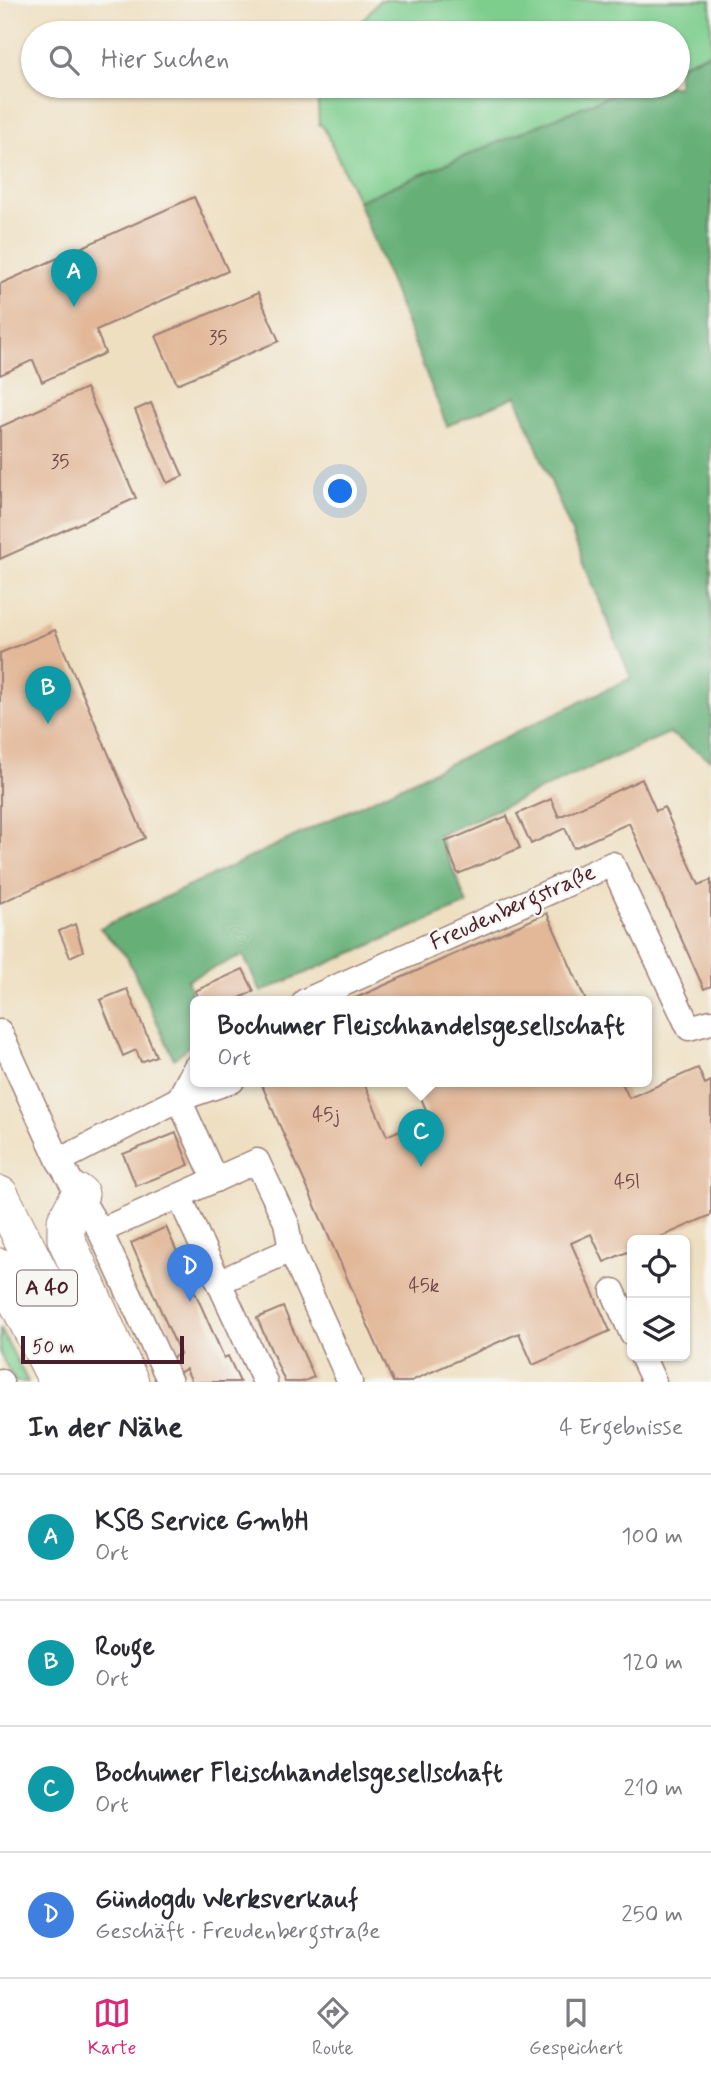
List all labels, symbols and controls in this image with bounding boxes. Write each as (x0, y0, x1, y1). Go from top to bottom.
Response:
search box (21, 21, 690, 98)
icon: search (45, 41, 83, 79)
text: Hier suchen (101, 43, 229, 77)
pin: A (51, 249, 97, 307)
house number: 35 (209, 326, 227, 351)
house number: 35 (51, 450, 69, 475)
your location (323, 474, 357, 508)
pin: B (25, 666, 71, 724)
street label: Freudenbergstraße (426, 858, 601, 960)
popup (190, 996, 652, 1087)
text: Bochumer Fleischhandelsgesellschaft (217, 1010, 625, 1044)
text: Ort (217, 1044, 251, 1074)
house number: 45j (312, 1103, 340, 1128)
pin: C (398, 1109, 444, 1167)
house number: 45l (614, 1170, 640, 1195)
map controls (627, 1235, 690, 1361)
button: locate (627, 1235, 690, 1298)
pin: D (167, 1244, 213, 1302)
road number: A 40 (17, 1270, 77, 1306)
house number: 45k (409, 1274, 440, 1299)
button: layers (627, 1298, 690, 1361)
scale bar (21, 1333, 184, 1365)
text: 50 m (32, 1335, 75, 1360)
text: In der Nähe (28, 1408, 183, 1447)
text: 4 Ergebnisse (559, 1413, 683, 1443)
text: KSB Service GmbH (95, 1505, 308, 1539)
text: A (43, 1522, 59, 1552)
text: 100 m (621, 1522, 683, 1552)
text: Ort (95, 1539, 129, 1569)
text: Rouge (95, 1631, 155, 1665)
text: B (44, 1648, 58, 1678)
text: 120 m (622, 1648, 683, 1678)
text: Ort (95, 1665, 129, 1695)
text: Bochumer Fleischhandelsgesellschaft (95, 1757, 503, 1791)
text: C (43, 1774, 59, 1804)
text: 210 m (623, 1774, 683, 1804)
text: Ort (95, 1791, 129, 1821)
text: Gündogdu Werksverkauf (95, 1883, 358, 1917)
text: D (43, 1900, 59, 1930)
text: 250 m (621, 1900, 683, 1930)
text: Geschäft · Freudenbergstraße (95, 1917, 380, 1947)
tab: Karte (88, 1994, 136, 2061)
tab: Route (312, 1994, 353, 2061)
tab: Gespeichert (529, 1994, 623, 2061)

